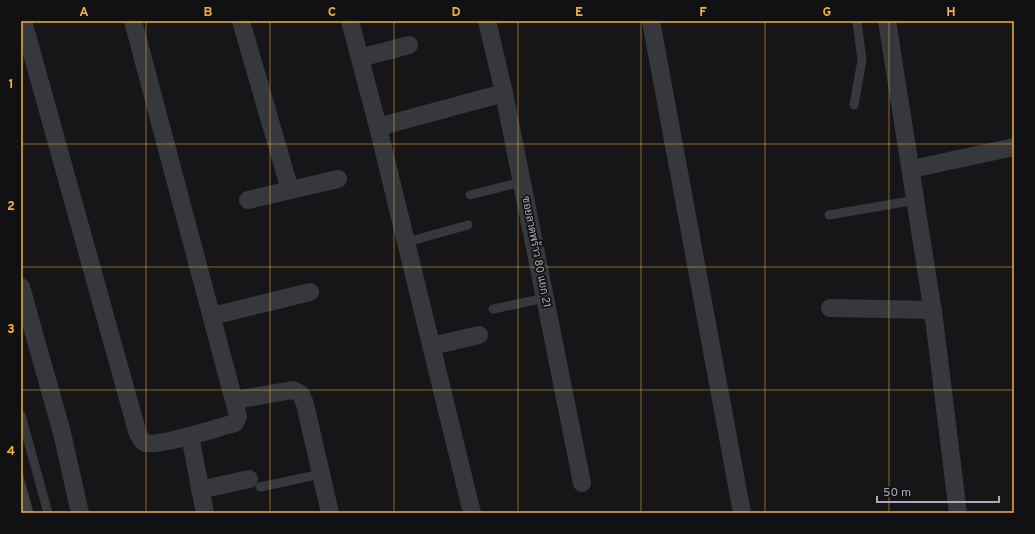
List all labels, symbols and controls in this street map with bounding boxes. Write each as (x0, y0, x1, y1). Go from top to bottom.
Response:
text: A (79, 5, 89, 21)
text: B (204, 5, 213, 21)
text: C (328, 5, 336, 21)
text: D (451, 5, 461, 21)
text: E (575, 5, 583, 21)
text: F (699, 5, 707, 21)
text: G (823, 5, 832, 21)
text: H (946, 5, 956, 21)
text: 1 (8, 77, 14, 93)
street label: ซอยลาดพร้าว 80 แยก 21 (518, 195, 555, 309)
text: 2 (7, 199, 15, 215)
text: 3 (7, 322, 15, 338)
text: 4 (7, 444, 15, 460)
scale bar (877, 478, 999, 504)
text: 50 m (883, 485, 911, 501)

